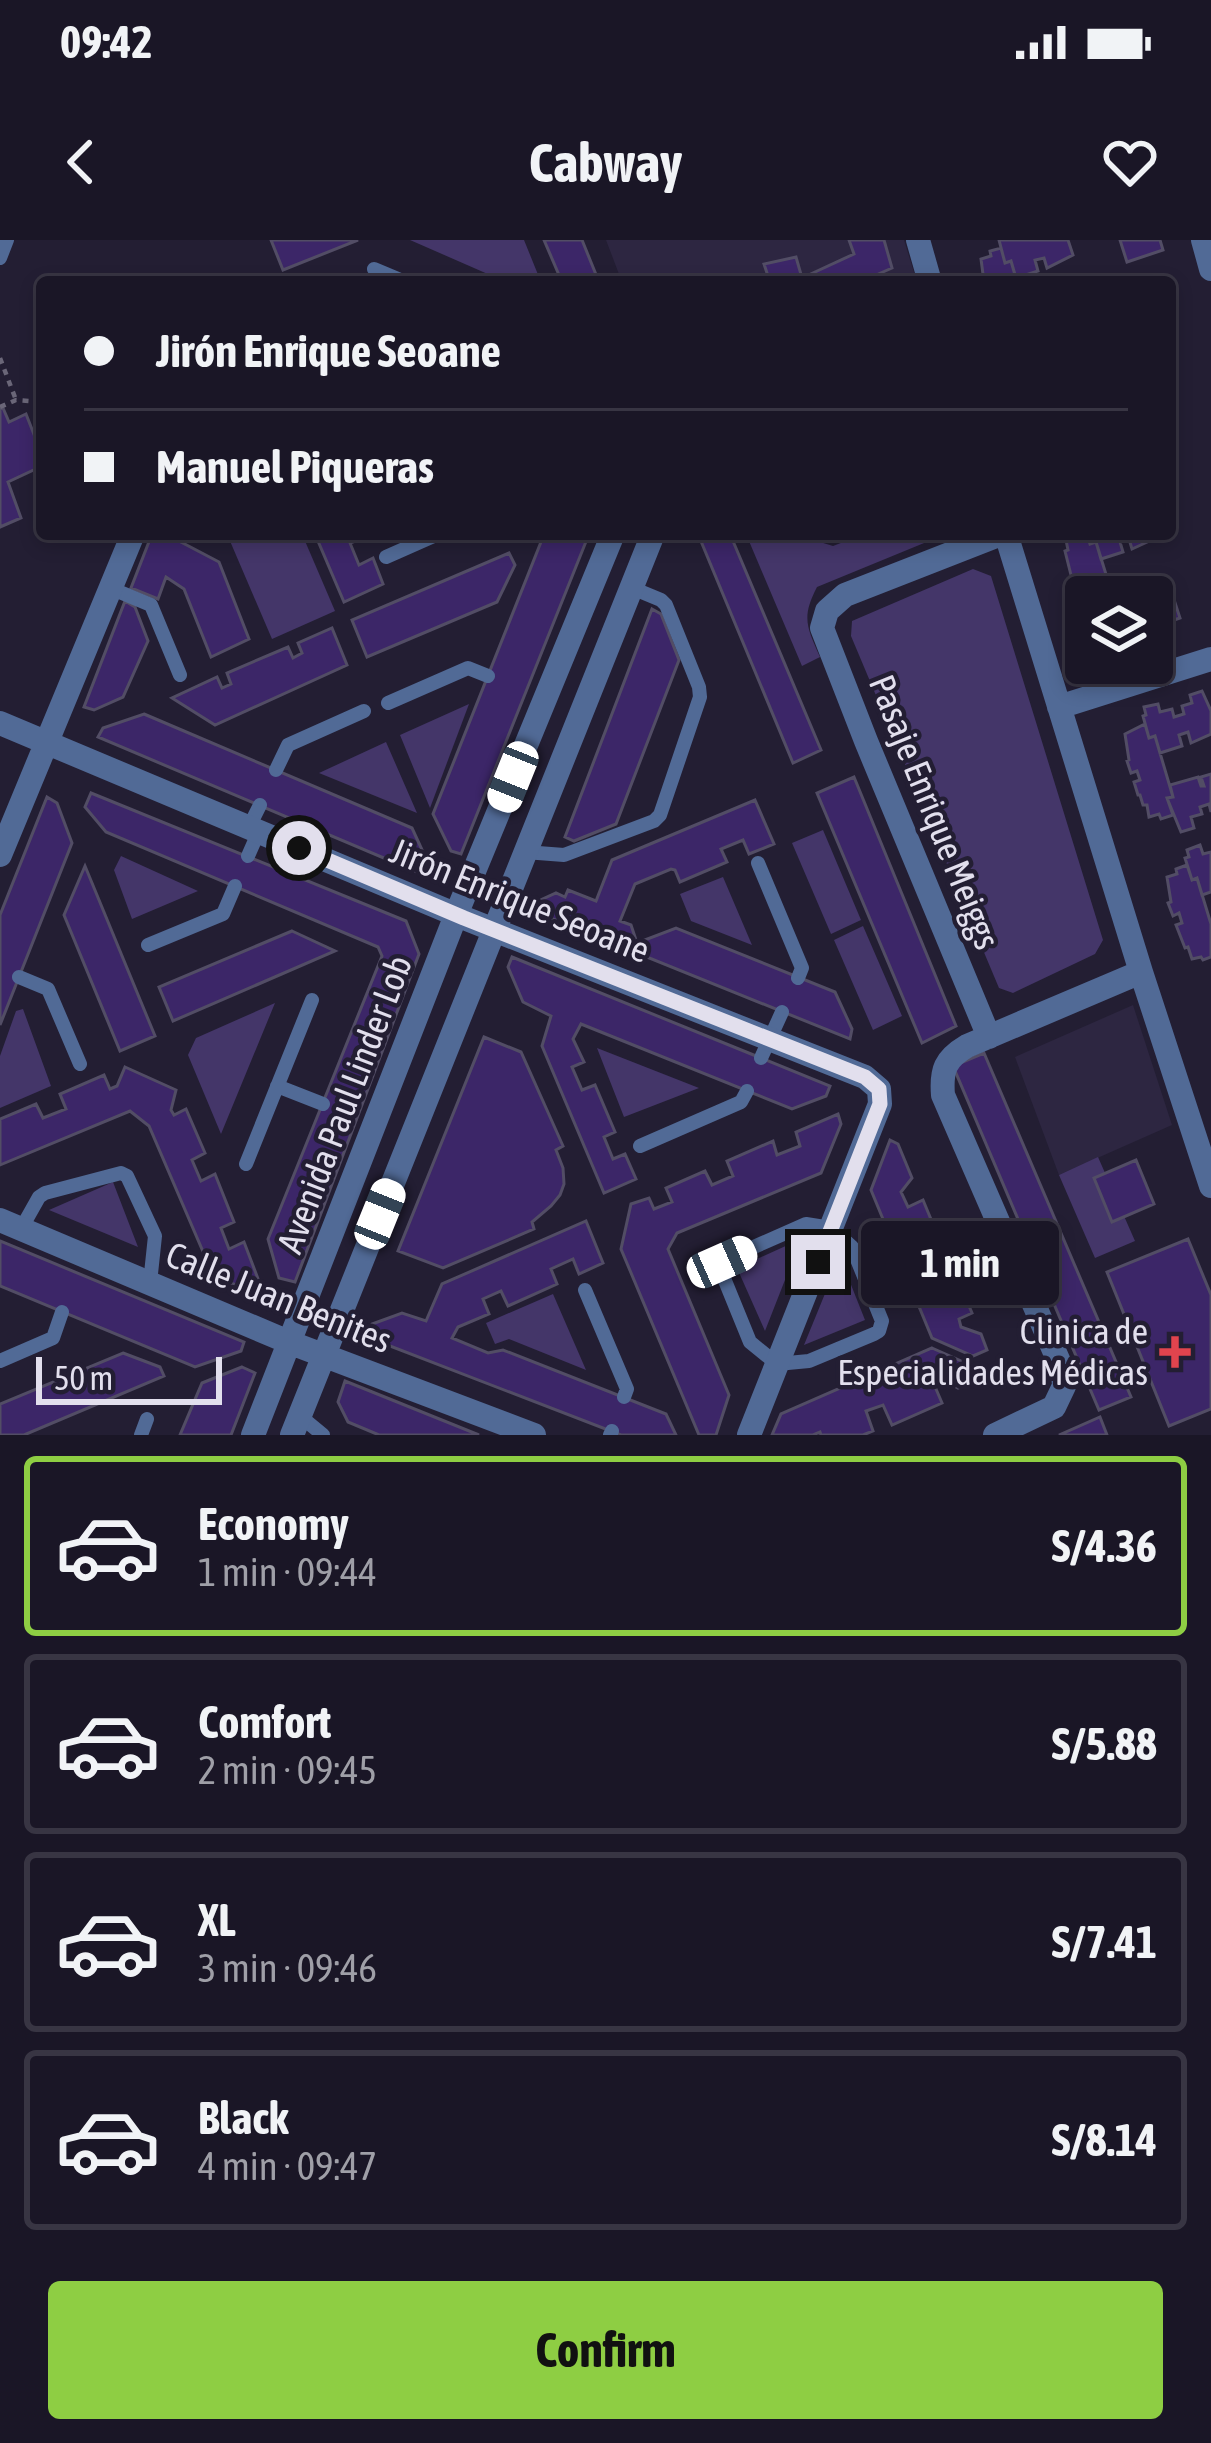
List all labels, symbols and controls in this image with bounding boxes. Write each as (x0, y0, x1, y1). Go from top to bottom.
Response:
text: 09:42 (60, 16, 153, 68)
icon: back (48, 129, 114, 195)
icon: heart (1097, 129, 1163, 195)
text: Cabway (529, 132, 682, 193)
text: Jirón Enrique Seoane (156, 325, 501, 377)
text: Manuel Piqueras (156, 441, 434, 493)
map controls (1065, 576, 1173, 684)
button: layers (1065, 576, 1173, 684)
street label: Pasaje Enrique Meiggs (861, 669, 1009, 955)
car (483, 737, 543, 817)
route start (272, 821, 326, 875)
street label: Jirón Enrique Seoane (384, 829, 656, 971)
street label: Avenida Paul Linder Lob (268, 949, 420, 1259)
car (350, 1174, 410, 1254)
callout: 1 min (860, 1220, 1058, 1304)
car (682, 1231, 762, 1293)
street label: Calle Juan Benites (160, 1233, 398, 1361)
route end (791, 1235, 845, 1289)
text: 1 min (920, 1241, 1000, 1285)
place label: Clinica de Especialidades Médicas (837, 1310, 1148, 1393)
marker: Clinica de Especialidades Médicas (1159, 1336, 1191, 1368)
scale bar (36, 1351, 222, 1404)
text: 50 m (54, 1359, 113, 1397)
icon: car (54, 1492, 162, 1600)
text: Economy (198, 1498, 349, 1550)
text: S/4.36 (1051, 1520, 1157, 1572)
text: 1 min · 09:44 (198, 1550, 377, 1594)
icon: car (54, 1690, 162, 1798)
text: Comfort (198, 1696, 331, 1748)
text: S/5.88 (1051, 1718, 1157, 1770)
text: 2 min · 09:45 (198, 1748, 377, 1792)
icon: car (54, 1888, 162, 1996)
text: XL (198, 1894, 236, 1946)
text: S/7.41 (1051, 1916, 1157, 1968)
text: 3 min · 09:46 (198, 1946, 377, 1990)
icon: car (54, 2086, 162, 2194)
text: Black (198, 2092, 289, 2144)
text: S/8.14 (1051, 2114, 1157, 2166)
text: 4 min · 09:47 (198, 2144, 377, 2188)
button: Confirm (48, 2281, 1163, 2419)

